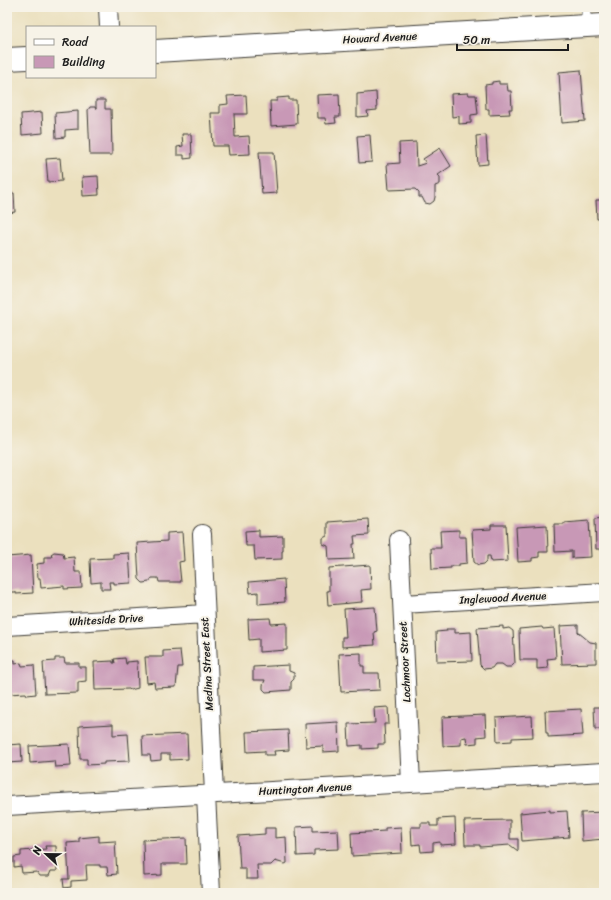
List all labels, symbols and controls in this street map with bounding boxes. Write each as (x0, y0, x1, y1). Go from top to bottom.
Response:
legend (26, 26, 156, 78)
scale bar (457, 26, 568, 52)
street label: Howard Avenue (342, 27, 418, 49)
text: 50 m (463, 29, 490, 51)
text: Road (62, 31, 89, 53)
text: Building (62, 51, 105, 73)
street label: Inglewood Avenue (458, 586, 548, 610)
street label: Whiteside Drive (68, 609, 144, 631)
street label: Medina Street East (195, 617, 219, 711)
street label: Lochmoor Street (393, 621, 417, 703)
street label: Huntington Avenue (258, 777, 353, 801)
north arrow (26, 834, 66, 874)
text: N (27, 843, 48, 858)

